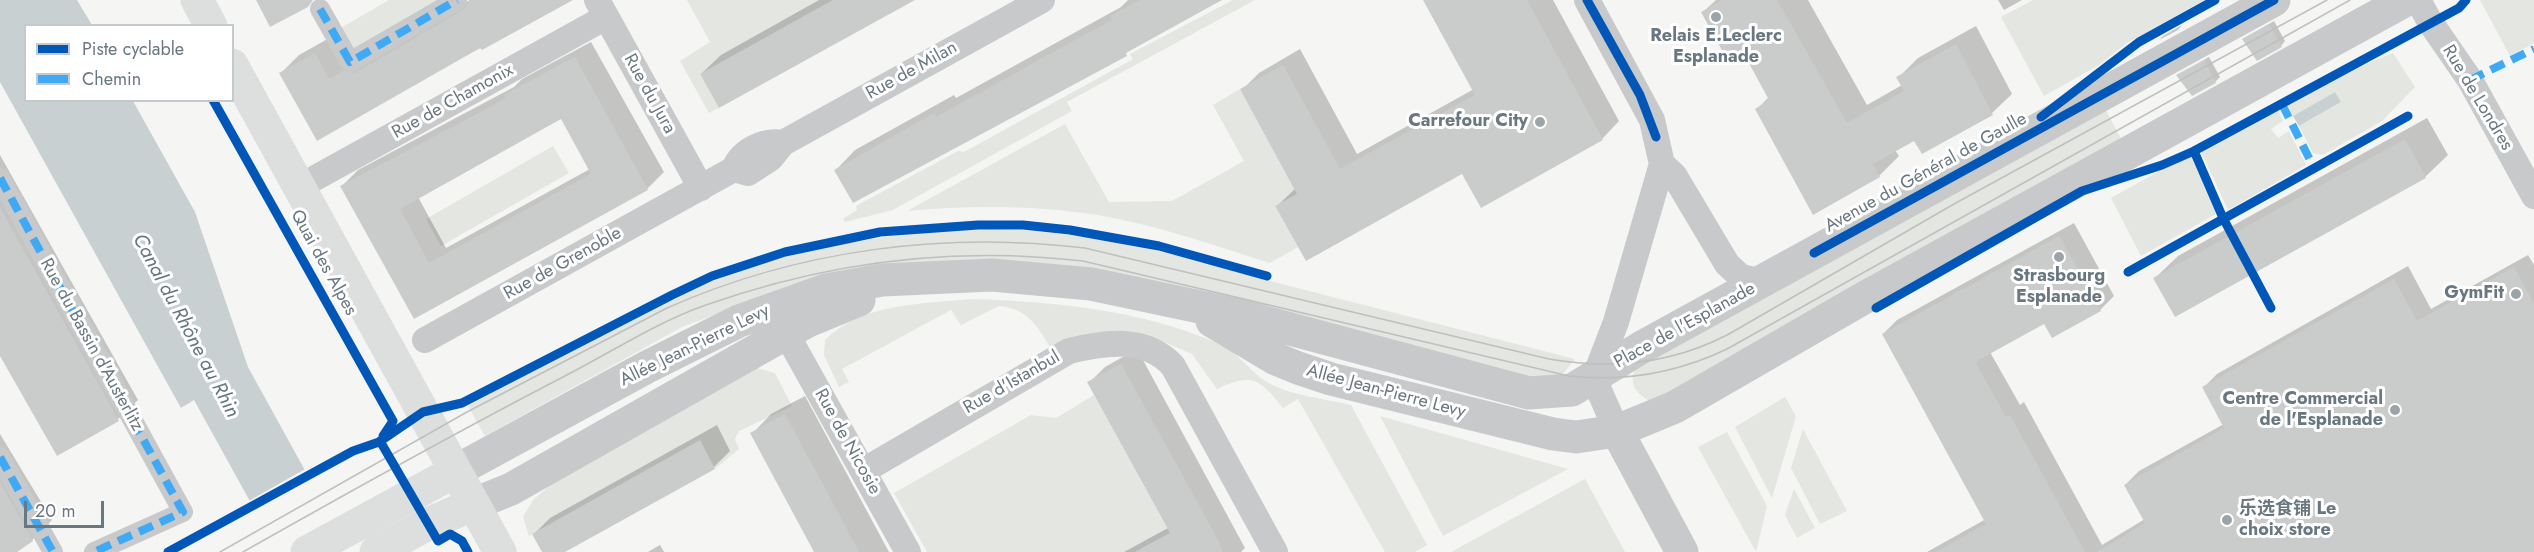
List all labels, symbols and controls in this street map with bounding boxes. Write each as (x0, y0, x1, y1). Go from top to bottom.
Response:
marker: Relais E.Leclerc Esplanade (1709, 10, 1723, 24)
legend (24, 24, 234, 102)
place label: Relais E.Leclerc Esplanade (1650, 26, 1782, 68)
text: Piste cyclable (82, 36, 184, 62)
street label: Rue de Milan (863, 37, 961, 105)
street label: Rue de Londres (2437, 41, 2517, 155)
street label: Rue du Jura (618, 50, 680, 138)
street label: Rue de Chamonix (389, 60, 517, 144)
text: Chemin (82, 66, 141, 92)
street label: Avenue du Général de Gaulle (1821, 108, 2031, 238)
place label: Carrefour City (1408, 111, 1528, 133)
marker: Carrefour City (1533, 115, 1547, 129)
street label: Quai des Alpes (285, 206, 361, 320)
street label: Rue de Grenoble (500, 223, 626, 305)
water label: Canal du Rhône au Rhin (126, 230, 244, 422)
marker: Strasbourg Esplanade (2052, 250, 2066, 264)
street label: Rue du Bassin d'Austerlitz (34, 255, 148, 435)
place label: Strasbourg Esplanade (2013, 266, 2105, 308)
street label: Place de l'Esplanade (1611, 278, 1759, 374)
place label: GymFit (2444, 283, 2504, 305)
marker: GymFit (2509, 287, 2523, 301)
street label: Allée Jean-Pierre Levy (617, 300, 773, 392)
street label: Rue d'Istanbul (960, 347, 1064, 419)
street label: Allée Jean-Pierre Levy (1304, 360, 1468, 424)
street label: Rue de Nicosie (809, 385, 885, 499)
place label: Centre Commercial de l'Esplanade (2223, 389, 2383, 432)
marker: Centre Commercial de l'Esplanade (2388, 403, 2402, 417)
scale bar (27, 489, 106, 527)
text: 20 m (35, 498, 75, 524)
place label: 乐选食铺 Le choix store (2239, 499, 2336, 542)
marker: 乐选食铺 Le choix store (2220, 513, 2234, 527)

